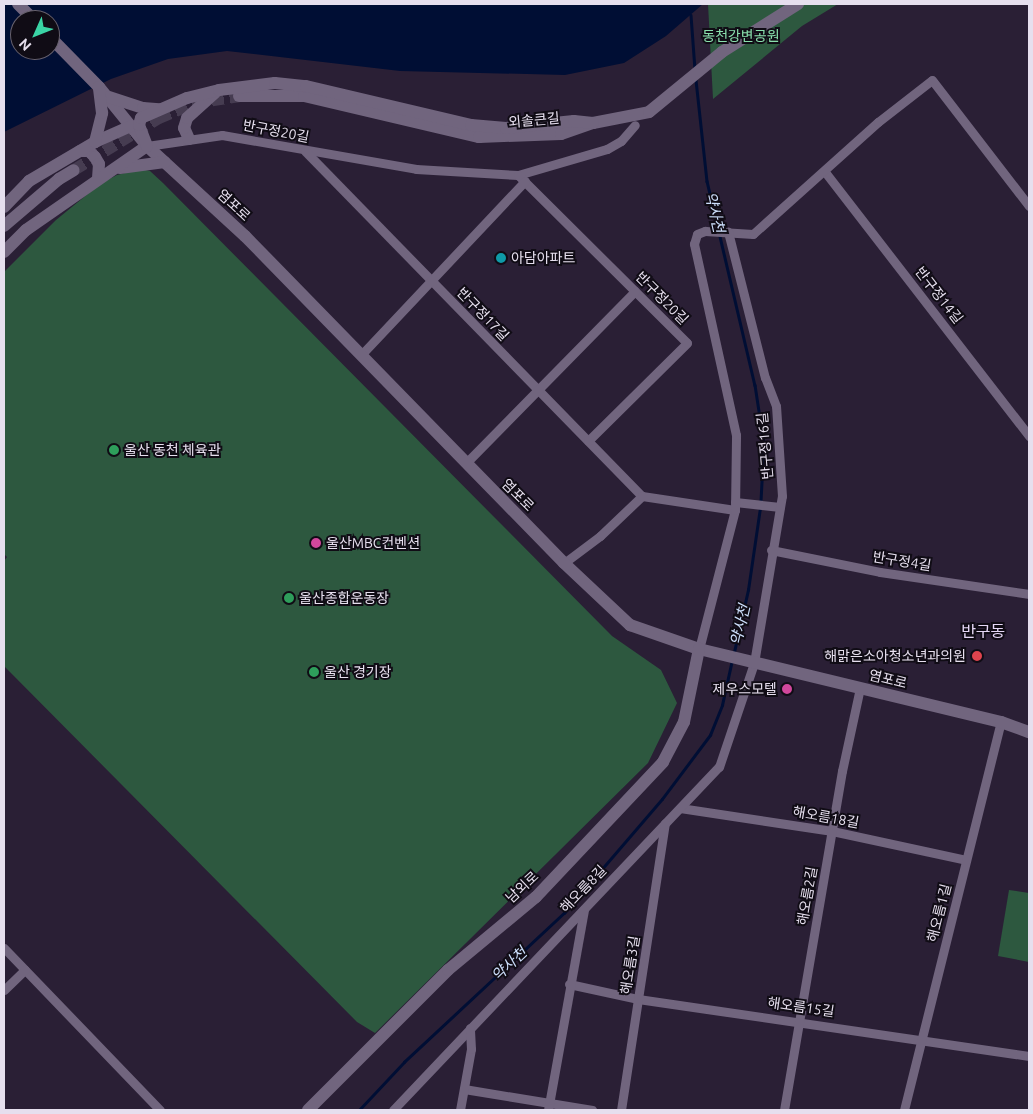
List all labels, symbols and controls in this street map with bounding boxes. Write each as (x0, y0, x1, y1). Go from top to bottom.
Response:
north arrow (10, 10, 60, 60)
park label: 동천강변공원 (702, 28, 780, 44)
text: N (16, 35, 34, 54)
street label: 외솔큰길 (508, 109, 560, 131)
street label: 반구정20길 (241, 116, 311, 146)
street label: 염포로 (214, 186, 254, 224)
water label: 약사천 (702, 190, 728, 234)
place label: 아담아파트 (511, 250, 575, 266)
marker: 아담아파트 (495, 252, 507, 264)
street label: 반구정14길 (912, 263, 966, 327)
street label: 반구정20길 (632, 268, 692, 328)
street label: 반구정17길 (454, 284, 512, 344)
street label: 반구정16길 (754, 412, 776, 480)
place label: 울산 동천 체육관 (124, 442, 221, 458)
marker: 울산 동천 체육관 (108, 444, 120, 456)
street label: 염포로 (498, 475, 538, 515)
place label: 울산MBC컨벤션 (326, 535, 420, 551)
marker: 울산MBC컨벤션 (310, 537, 322, 549)
street label: 반구정4길 (871, 548, 933, 574)
place label: 울산종합운동장 (299, 590, 389, 606)
marker: 울산종합운동장 (283, 592, 295, 604)
water label: 약사천 (727, 603, 753, 647)
district label: 반구동 (961, 621, 1005, 641)
place label: 해맑은소아청소년과의원 (824, 648, 966, 664)
marker: 해맑은소아청소년과의원 (970, 649, 984, 663)
place label: 울산 경기장 (324, 664, 392, 680)
marker: 울산 경기장 (308, 666, 320, 678)
street label: 염포로 (867, 666, 909, 692)
place label: 제우스모텔 (713, 681, 777, 697)
marker: 제우스모텔 (781, 683, 793, 695)
street label: 해오름18길 (791, 803, 861, 831)
street label: 해오름8길 (556, 862, 610, 916)
street label: 해오름2길 (794, 865, 820, 927)
street label: 남외로 (502, 868, 542, 906)
street label: 해오름1길 (924, 882, 954, 944)
street label: 해오름3길 (617, 934, 643, 996)
water label: 약사천 (488, 943, 530, 985)
street label: 해오름15길 (767, 994, 835, 1020)

